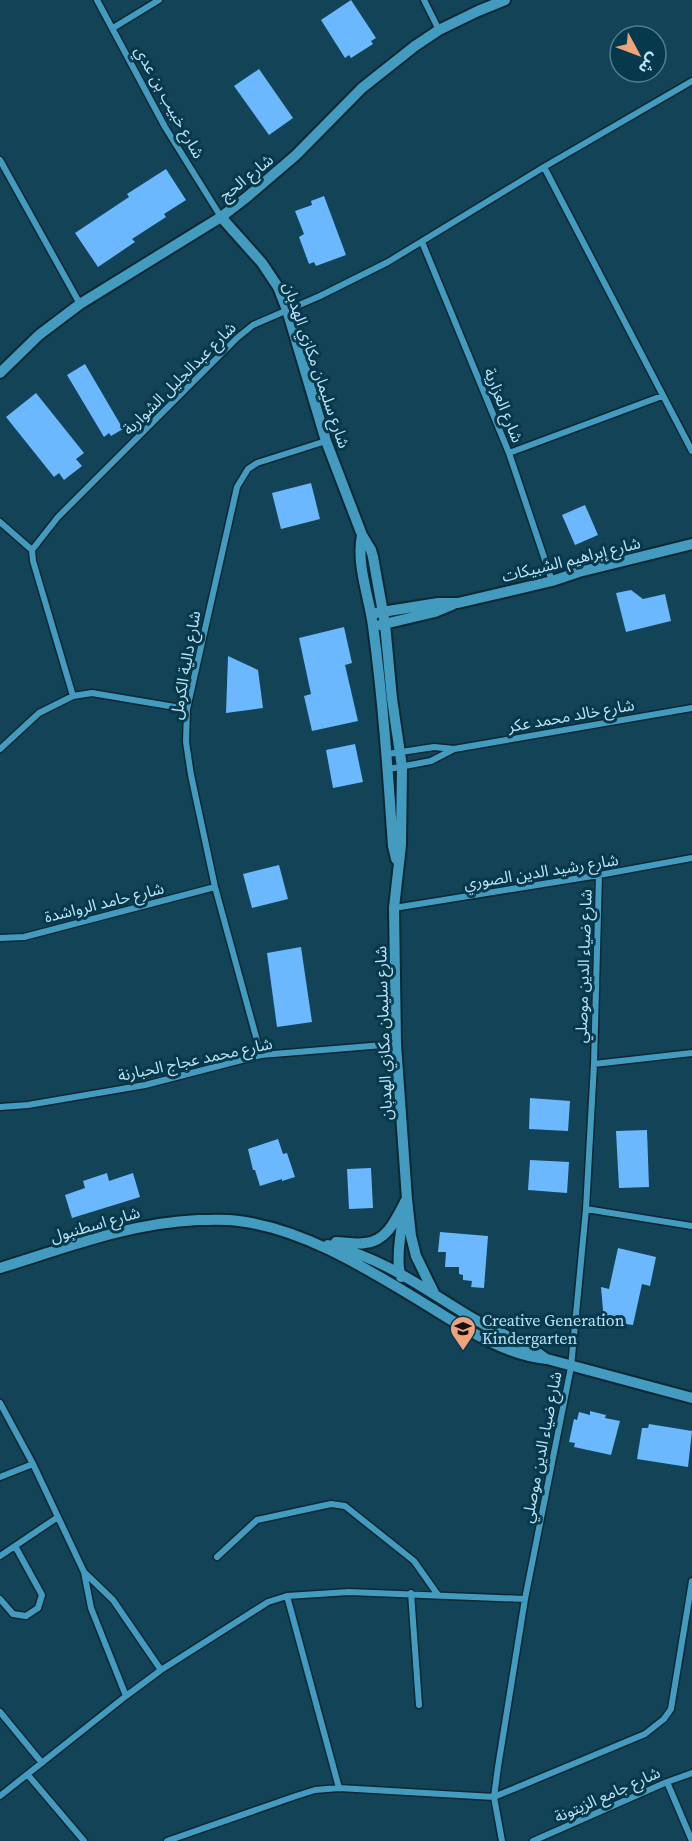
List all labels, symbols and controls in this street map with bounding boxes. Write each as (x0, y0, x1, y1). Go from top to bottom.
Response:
north arrow (608, 24, 668, 84)
street label: شارع خبيب بن عدي (128, 42, 210, 163)
text: ش (634, 48, 665, 79)
street label: شارع الحج (214, 148, 279, 207)
street label: شارع سليمان مكازي الهدبان (276, 279, 356, 452)
street label: شارع عبدالجليل الشواربة (118, 317, 242, 441)
street label: شارع العزارية (477, 364, 529, 446)
street label: شارع إبراهيم الشبيكات (499, 531, 643, 589)
street label: شارع دالية الكرمل (165, 609, 207, 721)
street label: شارع خالد محمد عكر (505, 693, 636, 739)
street label: شارع رشيد الدين الصوري (462, 848, 620, 896)
street label: شارع حامد الرواشدة (42, 877, 167, 929)
street label: شارع ضياء الدين موصلي (569, 889, 599, 1043)
street label: شارع سليمان مكازي الهدبان (369, 945, 399, 1120)
street label: شارع محمد عجاج الحبارنة (116, 1032, 275, 1088)
street label: شارع اسطنبول (48, 1201, 143, 1249)
place label: Creative Generation Kindergarten (482, 1309, 625, 1349)
school or university icon: Creative Generation Kindergarten (448, 1314, 478, 1352)
street label: شارع ضياء الدين موصلي (516, 1369, 568, 1525)
street label: شارع جامع الزيتونة (551, 1761, 664, 1829)

